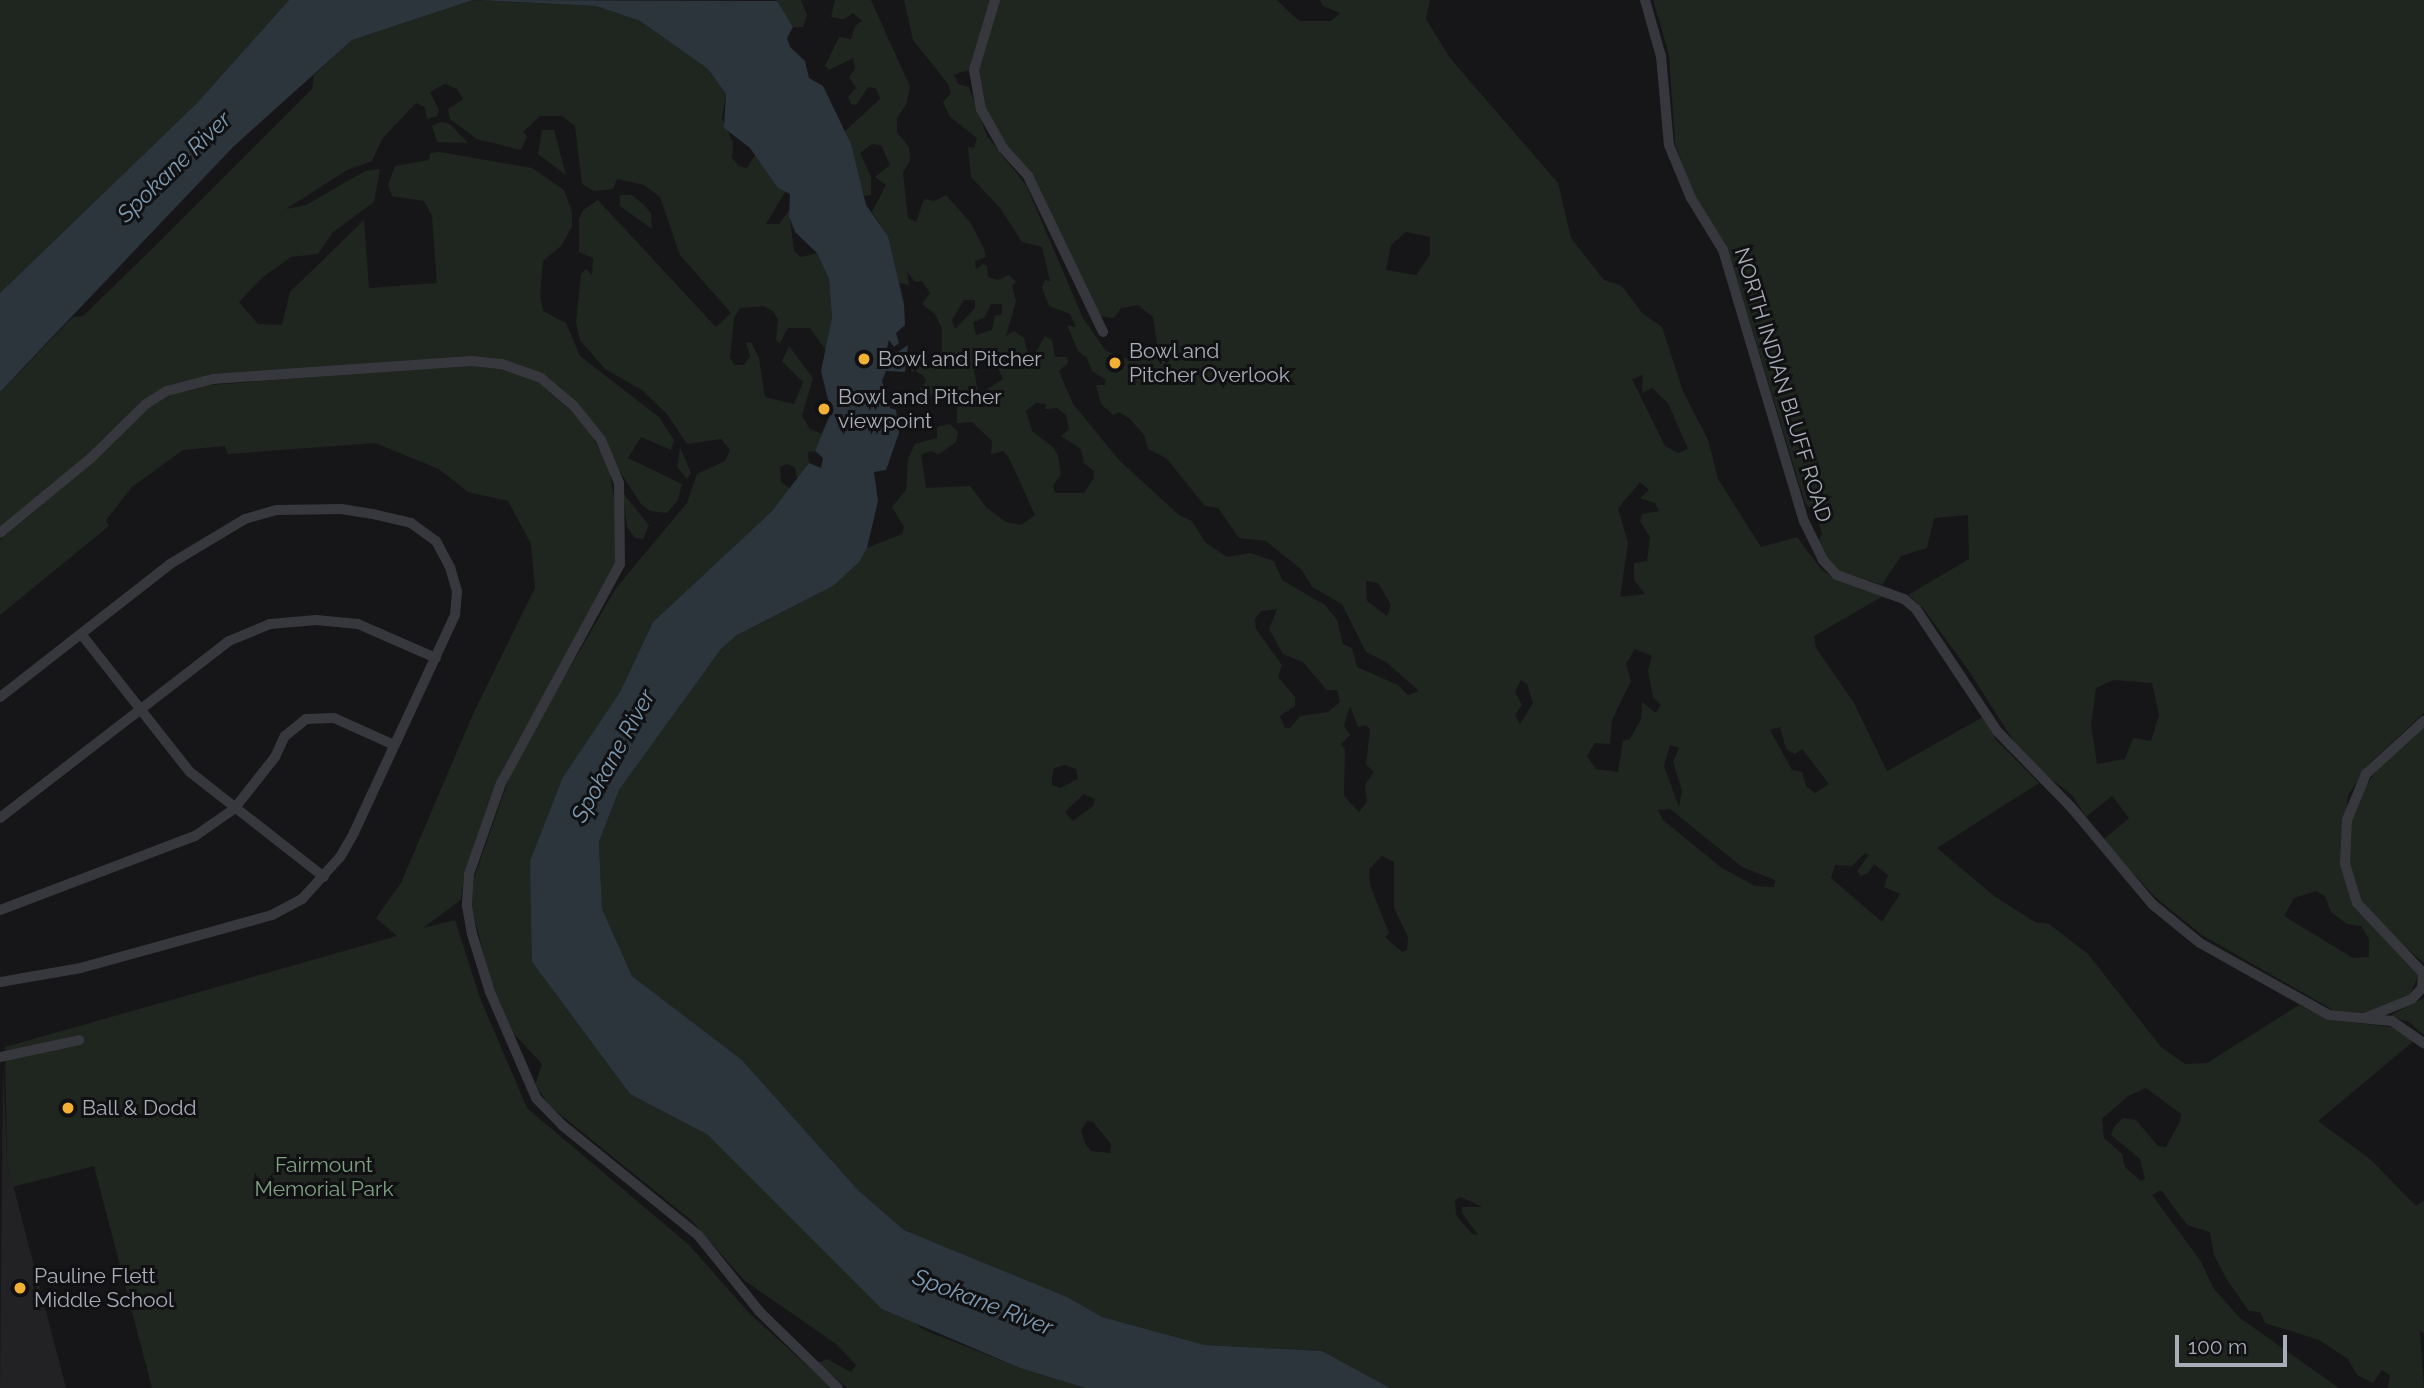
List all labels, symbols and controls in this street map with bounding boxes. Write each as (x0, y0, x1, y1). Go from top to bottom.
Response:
water label: Spokane River (111, 106, 237, 228)
street label: NORTH INDIAN BLUFF ROAD (1729, 244, 1837, 526)
place label: Bowl and Pitcher Overlook (1129, 338, 1290, 388)
place label: Bowl and Pitcher (878, 346, 1042, 372)
marker: Bowl and Pitcher (856, 351, 872, 367)
marker: Bowl and Pitcher Overlook (1107, 355, 1123, 371)
place label: Bowl and Pitcher viewpoint (838, 384, 1002, 434)
marker: Bowl and Pitcher viewpoint (816, 401, 832, 417)
water label: Spokane River (565, 685, 661, 827)
place label: Ball & Dodd (82, 1095, 197, 1121)
marker: Ball & Dodd (60, 1100, 76, 1116)
park label: Fairmount Memorial Park (254, 1152, 394, 1202)
place label: Pauline Flett Middle School (34, 1263, 174, 1313)
water label: Spokane River (909, 1263, 1057, 1341)
marker: Pauline Flett Middle School (12, 1280, 28, 1296)
scale bar (2179, 1322, 2291, 1366)
text: 100 m (2188, 1334, 2247, 1359)

